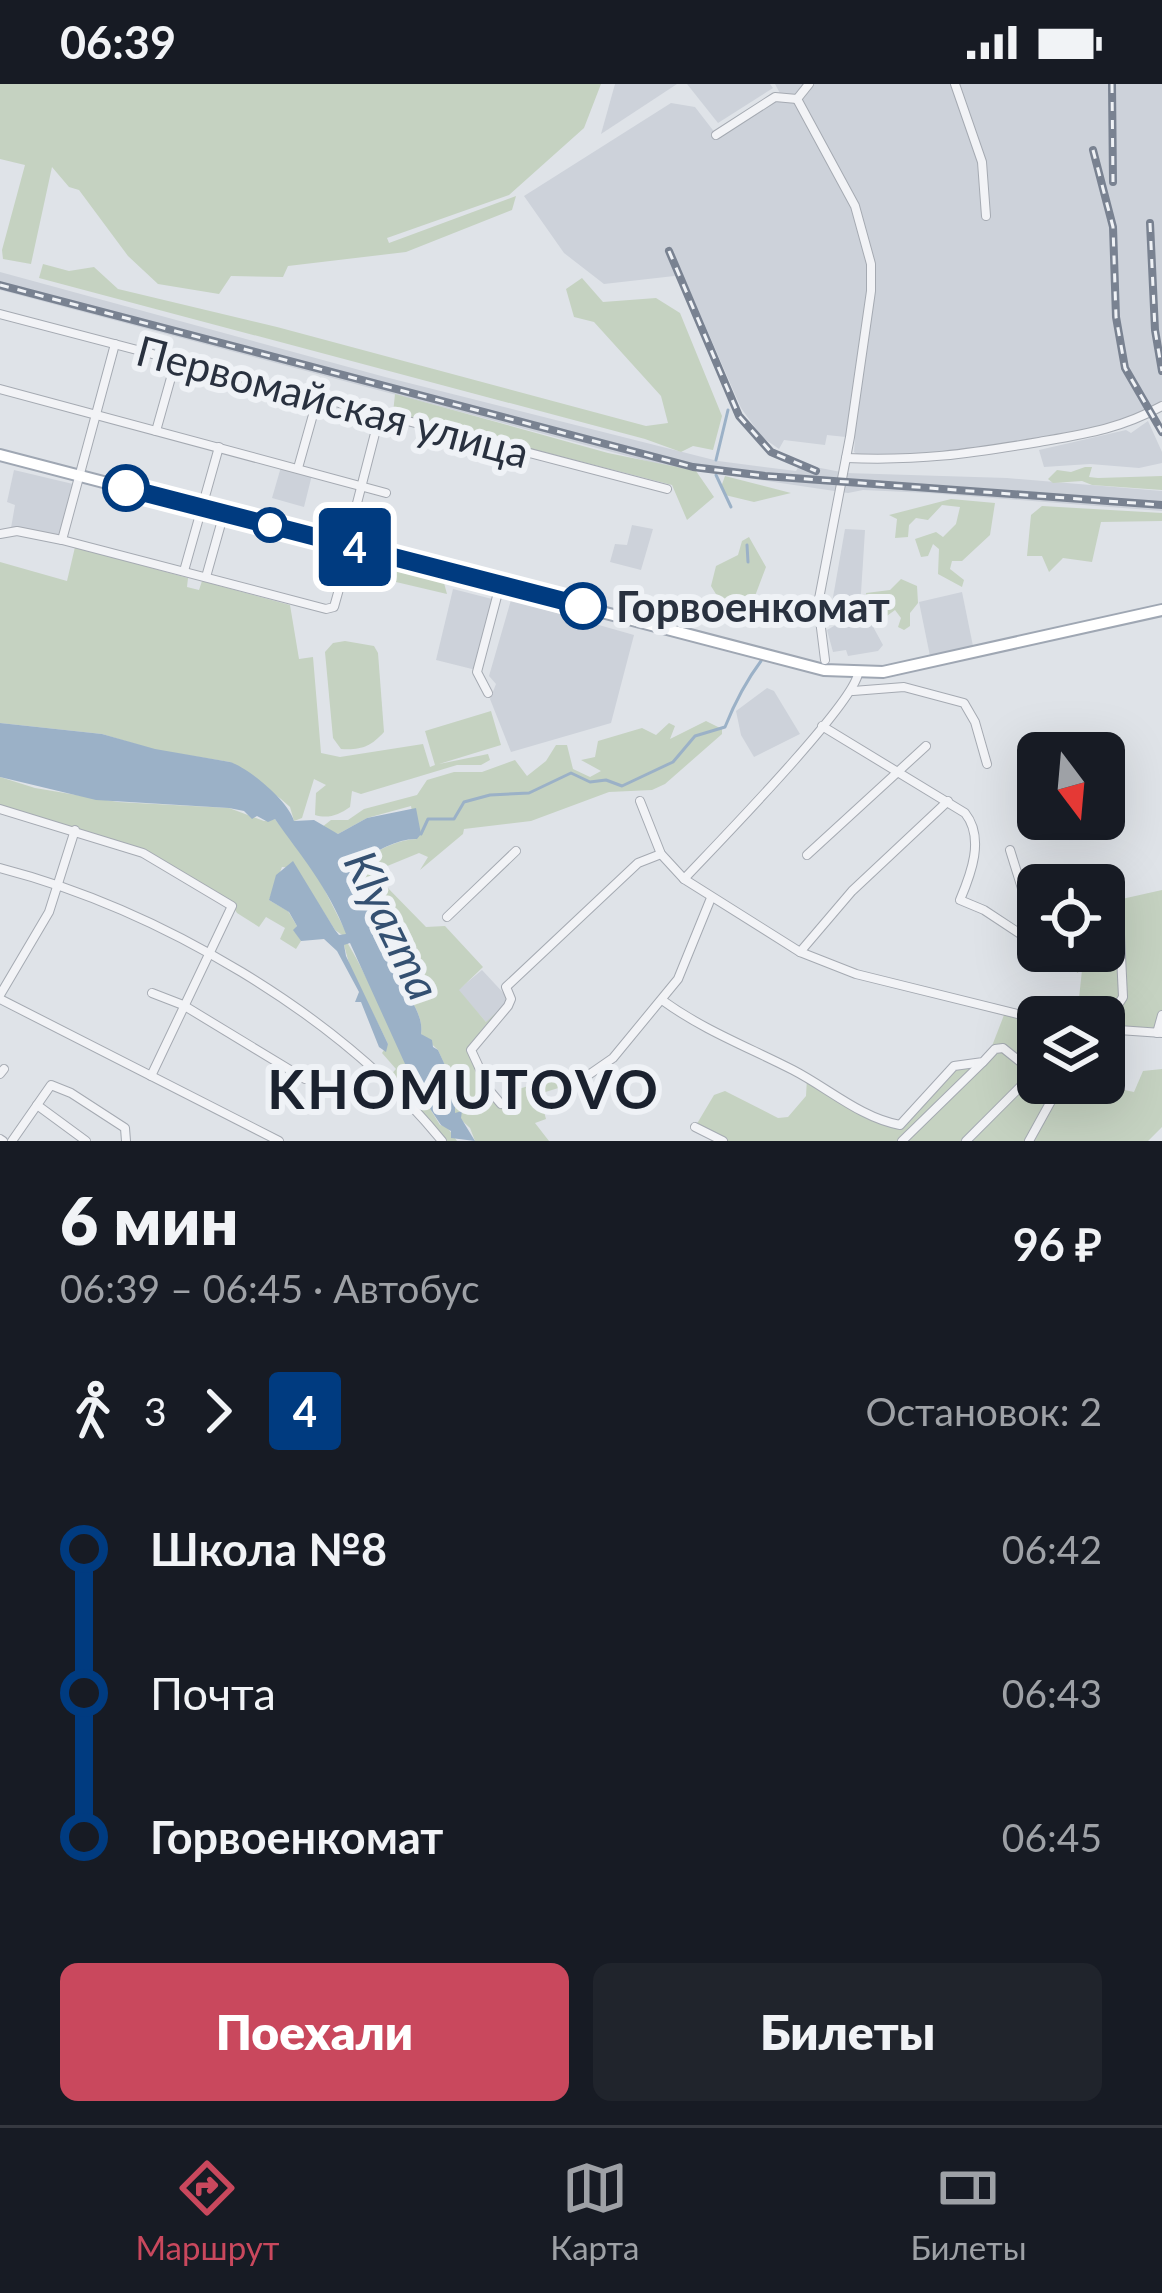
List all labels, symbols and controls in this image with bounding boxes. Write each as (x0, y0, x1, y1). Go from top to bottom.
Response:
text: 06:39 (60, 15, 176, 69)
street label: Первомайская улица (131, 325, 535, 477)
unlabelled marker (104, 466, 148, 510)
line badge: 4 (316, 508, 394, 586)
unlabelled marker (254, 509, 286, 541)
text: 4 (343, 522, 367, 572)
place label: Горвоенкомат (616, 581, 890, 631)
marker: Горвоенкомат (561, 584, 605, 628)
north arrow (1017, 732, 1125, 840)
map controls (1017, 732, 1125, 1104)
water label: Klyazma (334, 842, 452, 1008)
button: locate (1017, 864, 1125, 972)
button: layers (1017, 996, 1125, 1104)
district label: KHOMUTOVO (267, 1056, 661, 1121)
text: 6 мин (60, 1180, 238, 1259)
text: 96 ₽ (1013, 1217, 1102, 1271)
text: 06:39 – 06:45 · Автобус (60, 1265, 480, 1311)
icon: walk (60, 1378, 126, 1444)
icon: forward (185, 1378, 251, 1444)
text: 4 (293, 1386, 317, 1436)
text: 3 (144, 1388, 167, 1434)
text: Остановок: 2 (865, 1388, 1102, 1434)
text: Школа №8 (150, 1522, 387, 1576)
text: 06:42 (1002, 1526, 1102, 1572)
text: Почта (150, 1666, 276, 1720)
text: 06:43 (1002, 1670, 1102, 1716)
text: Горвоенкомат (150, 1810, 443, 1864)
text: 06:45 (1002, 1814, 1102, 1860)
button: Поехали (60, 1963, 569, 2101)
button: Билеты (593, 1963, 1102, 2101)
tab: Маршрут (135, 2155, 279, 2267)
tab: Карта (550, 2155, 640, 2267)
tab: Билеты (910, 2155, 1027, 2267)

